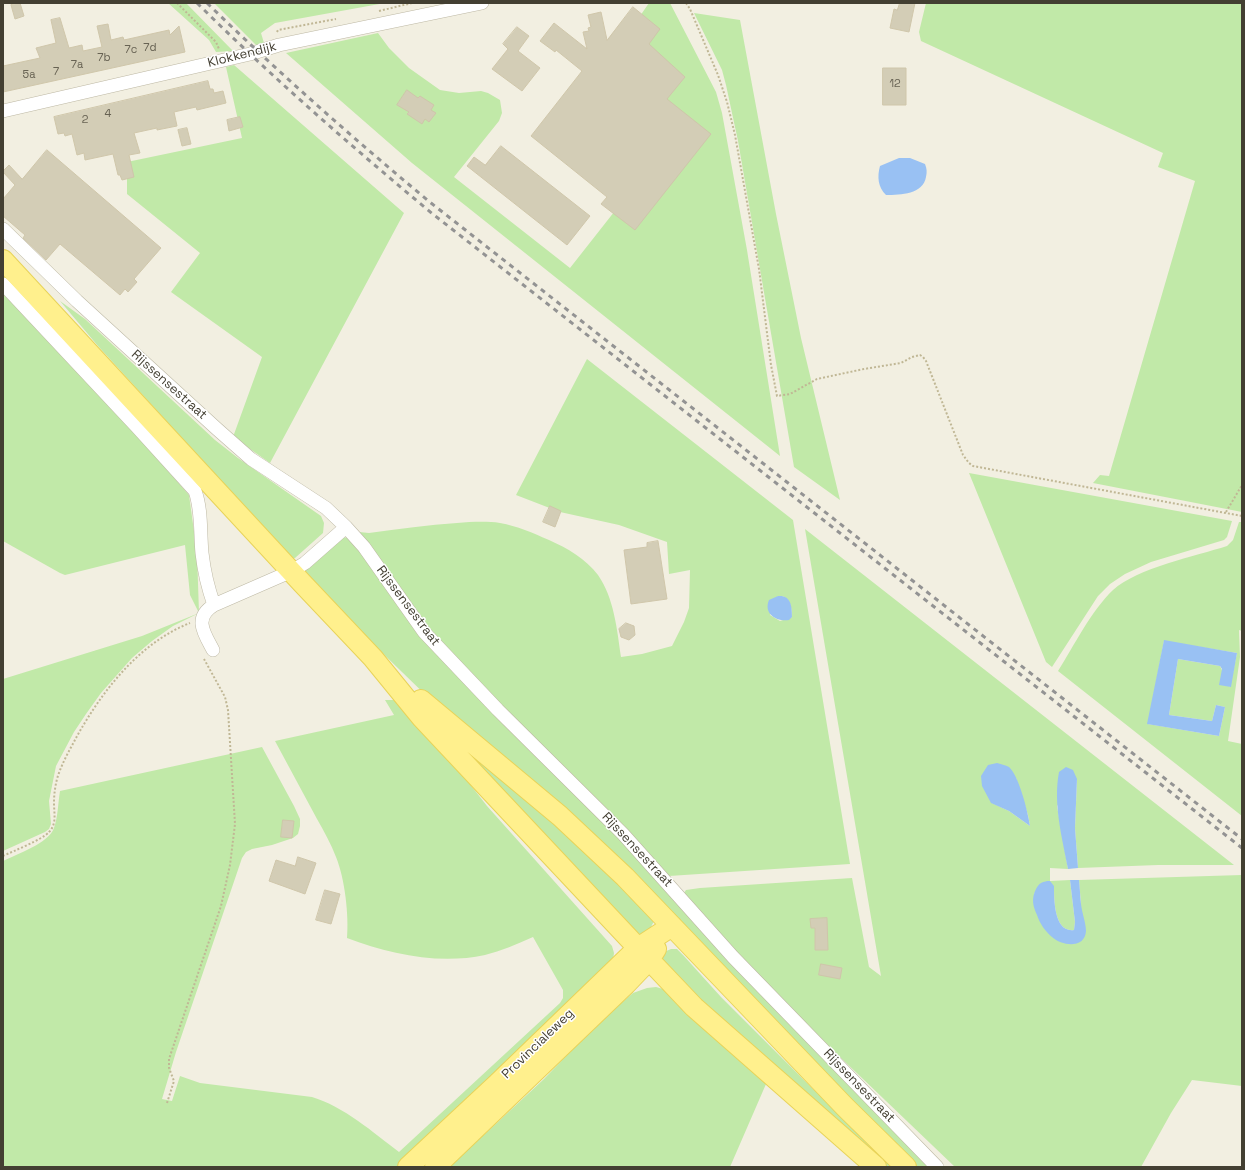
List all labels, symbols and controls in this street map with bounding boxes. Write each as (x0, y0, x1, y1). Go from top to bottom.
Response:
street label: Klokkendijk (206, 39, 278, 71)
house number: 7d (143, 41, 157, 55)
house number: 7c (125, 43, 137, 57)
house number: 7b (97, 51, 111, 65)
house number: 7a (71, 58, 83, 72)
house number: 7 (53, 65, 59, 79)
house number: 5a (23, 68, 35, 82)
house number: 12 (889, 77, 901, 91)
house number: 4 (105, 107, 111, 121)
house number: 2 (82, 113, 88, 127)
street label: Rijssensestraat (128, 347, 210, 423)
street label: Rijssensestraat (373, 563, 443, 649)
street label: Rijssensestraat (598, 809, 676, 891)
street label: Provincialeweg (499, 1006, 577, 1082)
street label: Rijssensestraat (820, 1046, 898, 1126)

